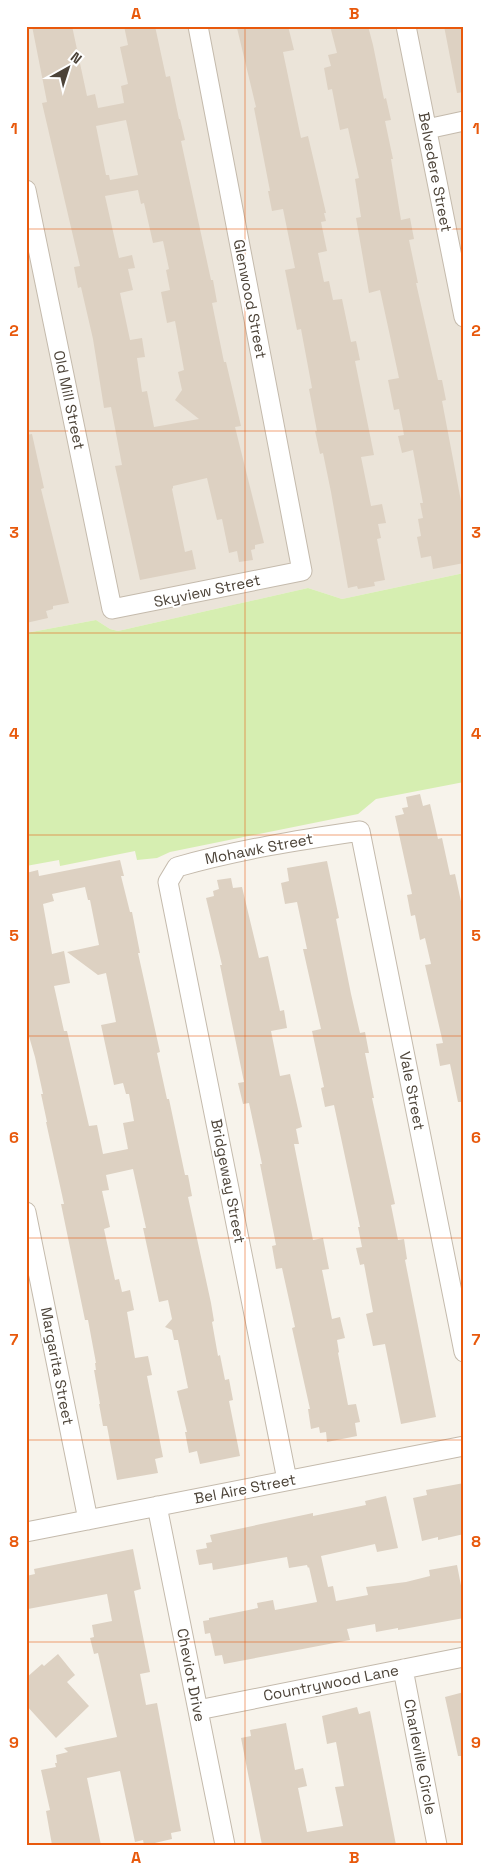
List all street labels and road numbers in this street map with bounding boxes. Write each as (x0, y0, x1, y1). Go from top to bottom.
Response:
street label: Belvedere Street (415, 110, 456, 234)
street label: Glenwood Street (230, 238, 271, 360)
street label: Old Mill Street (50, 349, 89, 451)
street label: Skyview Street (152, 570, 262, 611)
street label: Mohawk Street (203, 829, 315, 868)
street label: Vale Street (396, 1050, 429, 1132)
street label: Bridgeway Street (207, 1117, 250, 1245)
street label: Margarita Street (37, 1305, 78, 1427)
street label: Bel Aire Street (192, 1469, 297, 1508)
street label: Cheviot Drive (173, 1627, 210, 1723)
street label: Countrywood Lane (262, 1660, 400, 1705)
street label: Charleville Circle (400, 1697, 441, 1816)

